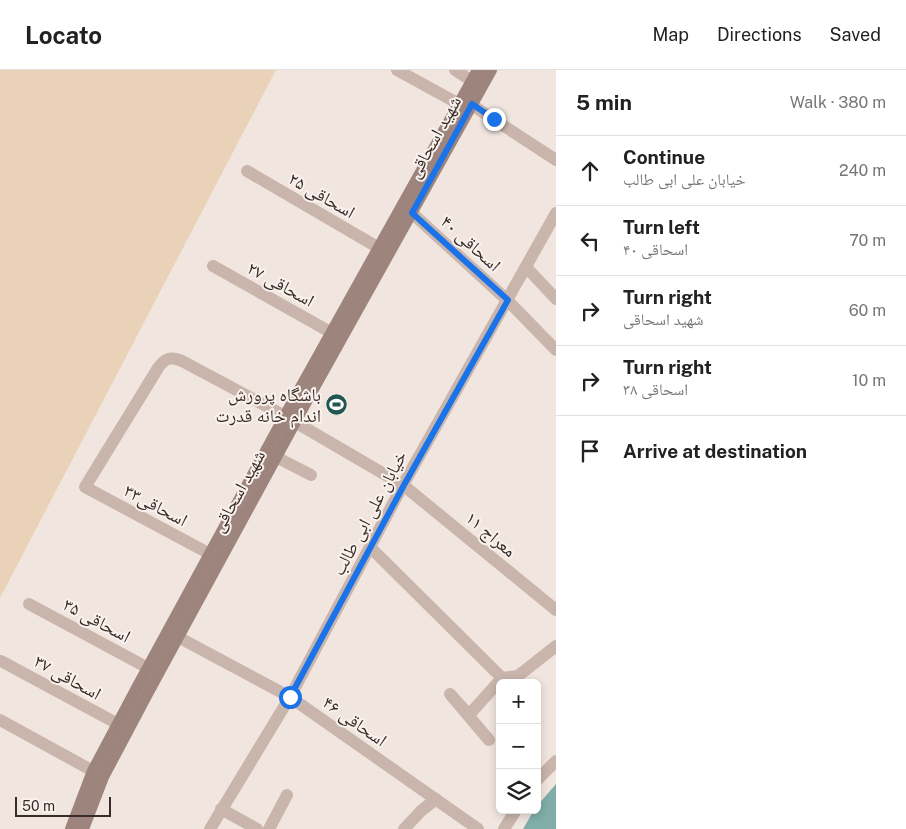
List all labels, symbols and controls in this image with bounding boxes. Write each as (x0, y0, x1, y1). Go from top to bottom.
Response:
text: Locato (25, 21, 102, 49)
text: Map (652, 24, 689, 45)
text: Directions (717, 24, 802, 45)
text: Saved (830, 24, 881, 45)
text: 5 min (576, 90, 632, 115)
street label: شهید اسحاقی (403, 92, 466, 182)
text: Walk · 380 m (790, 93, 886, 112)
route end (483, 108, 506, 131)
text: Continue (623, 146, 705, 168)
icon: ahead (576, 157, 604, 185)
text: 240 m (839, 161, 886, 180)
street label: اسحاقی ۲۵ (285, 168, 359, 223)
text: خیابان علی ابی طالب (623, 170, 746, 189)
street label: اسحاقی ۴۰ (436, 211, 505, 276)
text: Turn left (623, 216, 700, 238)
icon: left (576, 227, 604, 255)
text: 70 m (849, 231, 886, 250)
text: اسحاقی ۴۰ (623, 240, 688, 259)
street label: اسحاقی ۲۷ (243, 257, 318, 312)
text: Turn right (623, 286, 712, 308)
icon: right (576, 297, 604, 325)
text: 60 m (849, 301, 886, 320)
text: شهید اسحاقی (623, 310, 704, 329)
text: Turn right (623, 356, 712, 378)
icon: right (576, 367, 604, 395)
text: 10 m (852, 371, 886, 390)
text: اسحاقی ۳۸ (623, 380, 688, 399)
place label: باشگاه پرورش اندام خانه قدرت (215, 384, 321, 428)
sports icon: باشگاه پرورش اندام خانه قدرت (325, 392, 349, 416)
icon: arrive (576, 437, 604, 465)
text: Arrive at destination (623, 440, 807, 462)
street label: شهید اسحاقی (207, 446, 270, 536)
street label: خیابان علی ابی طالب (327, 447, 412, 579)
street label: اسحاقی۳۳ (120, 480, 191, 531)
street label: معراج ۱۱ (460, 507, 520, 563)
street label: اسحاقی ۳۵ (59, 594, 134, 647)
street label: اسحاقی ۳۷ (30, 650, 105, 705)
map controls (496, 679, 541, 814)
button: + (496, 679, 541, 724)
route start (279, 686, 302, 709)
street label: اسحاقی ۴۶ (318, 691, 391, 751)
button: − (496, 724, 541, 769)
button: layers (496, 769, 541, 814)
scale bar (15, 794, 111, 817)
text: 50 m (22, 798, 55, 814)

